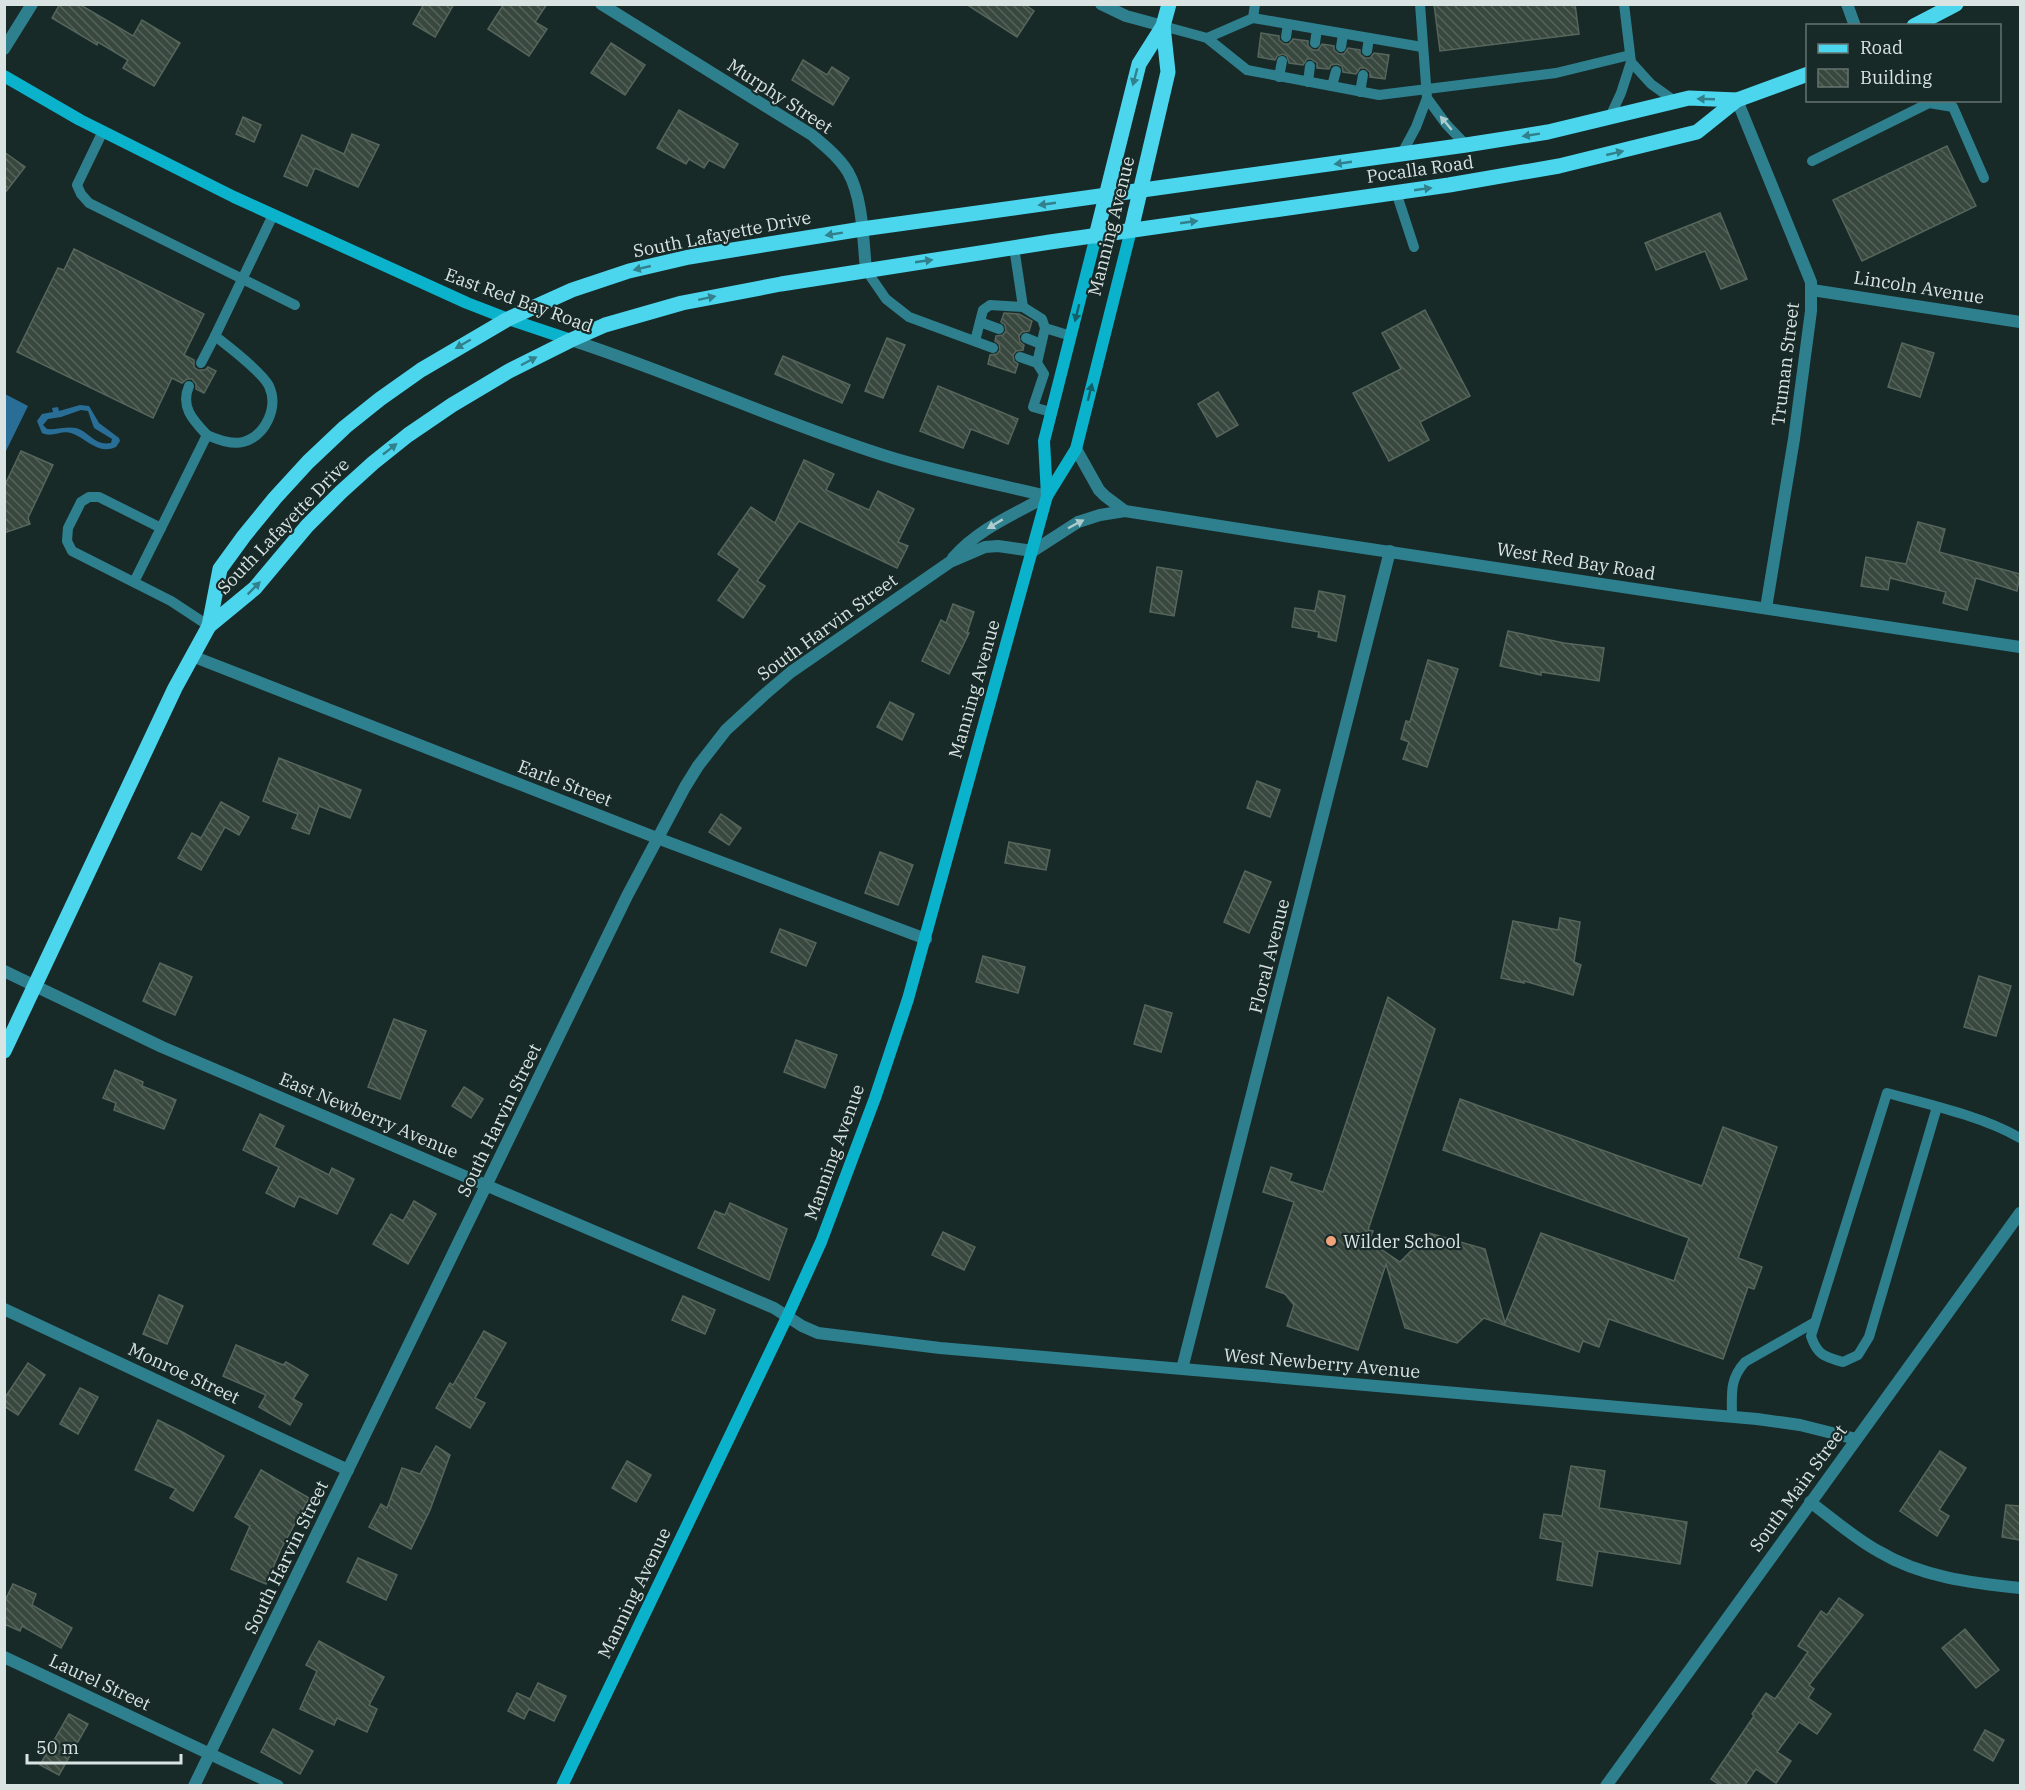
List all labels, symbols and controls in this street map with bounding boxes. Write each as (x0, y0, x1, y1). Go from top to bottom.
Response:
legend (1806, 24, 2001, 102)
text: Road (1860, 36, 1903, 59)
street label: Murphy Street (723, 53, 837, 139)
text: Building (1860, 66, 1932, 89)
one-way arrow (1130, 68, 1140, 86)
one-way arrow (1697, 95, 1716, 104)
one-way arrow (1440, 115, 1452, 130)
one-way arrow (1522, 130, 1541, 139)
one-way arrow (1606, 148, 1625, 157)
street label: Pocalla Road (1365, 150, 1475, 188)
street label: Manning Avenue (1083, 154, 1139, 298)
one-way arrow (1334, 158, 1353, 168)
one-way arrow (1414, 184, 1433, 193)
one-way arrow (1038, 199, 1057, 208)
street label: South Lafayette Drive (631, 205, 813, 263)
one-way arrow (1179, 217, 1198, 226)
one-way arrow (824, 229, 843, 238)
one-way arrow (914, 256, 933, 265)
street label: East Red Bay Road (442, 263, 596, 337)
one-way arrow (633, 264, 651, 274)
street label: Lincoln Avenue (1852, 265, 1986, 309)
one-way arrow (697, 293, 716, 302)
street label: Truman Street (1766, 301, 1804, 427)
one-way arrow (1071, 304, 1081, 322)
one-way arrow (455, 339, 471, 350)
one-way arrow (521, 356, 538, 366)
one-way arrow (1086, 383, 1095, 401)
one-way arrow (382, 443, 398, 456)
street label: South Lafayette Drive (212, 453, 354, 599)
one-way arrow (987, 519, 1003, 530)
one-way arrow (1068, 520, 1085, 529)
street label: West Red Bay Road (1495, 537, 1657, 585)
street label: South Harvin Street (752, 568, 902, 686)
one-way arrow (246, 581, 260, 595)
street label: Manning Avenue (943, 617, 1005, 761)
street label: Earle Street (515, 754, 615, 812)
street label: Floral Avenue (1244, 896, 1294, 1016)
street label: South Harvin Street (452, 1040, 546, 1200)
street label: East Newberry Avenue (276, 1067, 462, 1163)
street label: Manning Avenue (799, 1081, 869, 1223)
place label: Wilder School (1343, 1230, 1461, 1253)
marker: Wilder School (1324, 1234, 1338, 1248)
street label: Monroe Street (125, 1337, 243, 1409)
street label: West Newberry Avenue (1223, 1343, 1421, 1383)
street label: South Main Street (1744, 1420, 1852, 1556)
street label: South Harvin Street (239, 1477, 333, 1637)
street label: Manning Avenue (592, 1524, 676, 1662)
street label: Laurel Street (46, 1648, 154, 1716)
scale bar (27, 1727, 182, 1765)
text: 50 m (36, 1736, 79, 1759)

